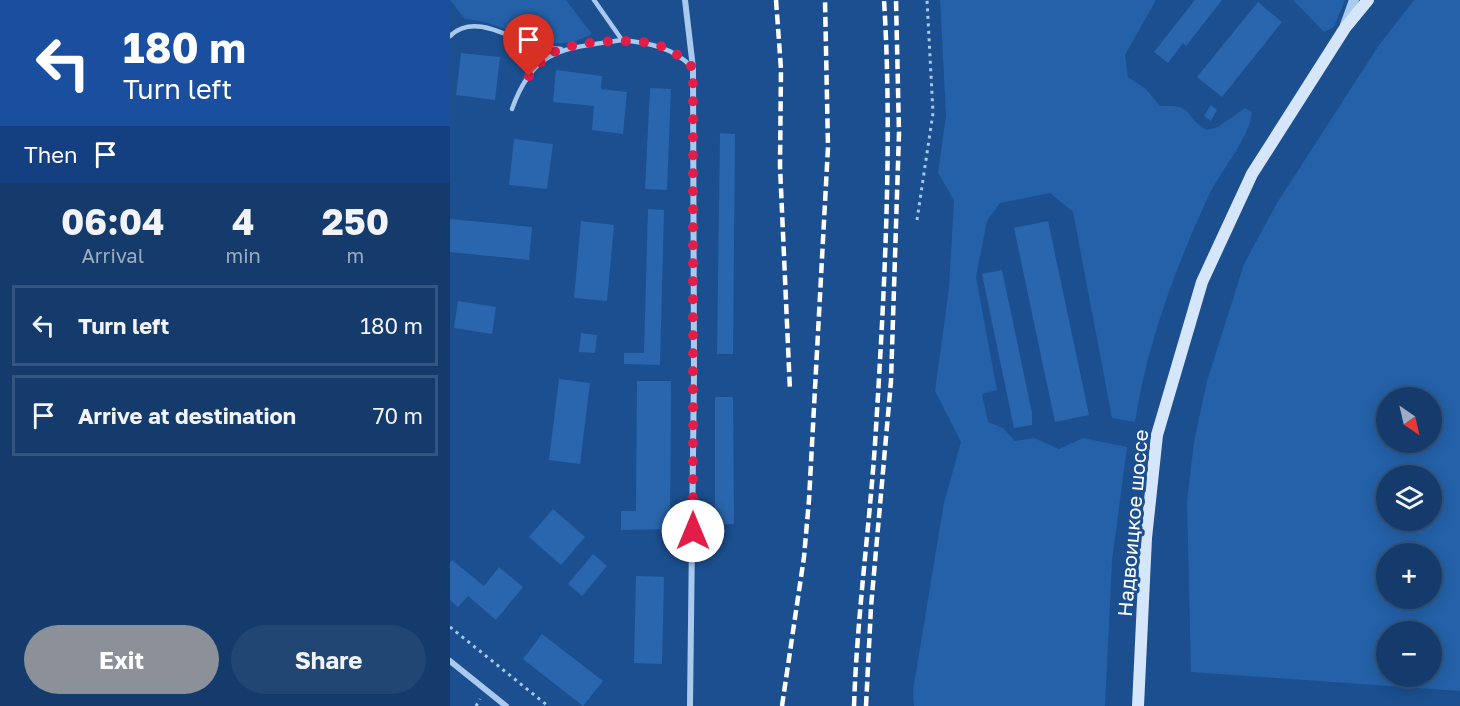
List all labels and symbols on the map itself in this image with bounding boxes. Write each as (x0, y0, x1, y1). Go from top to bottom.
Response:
pin (503, 14, 554, 76)
north arrow (1376, 387, 1442, 453)
street label: Надвоицкое шоссе (1112, 428, 1152, 618)
position arrow (661, 499, 725, 563)

